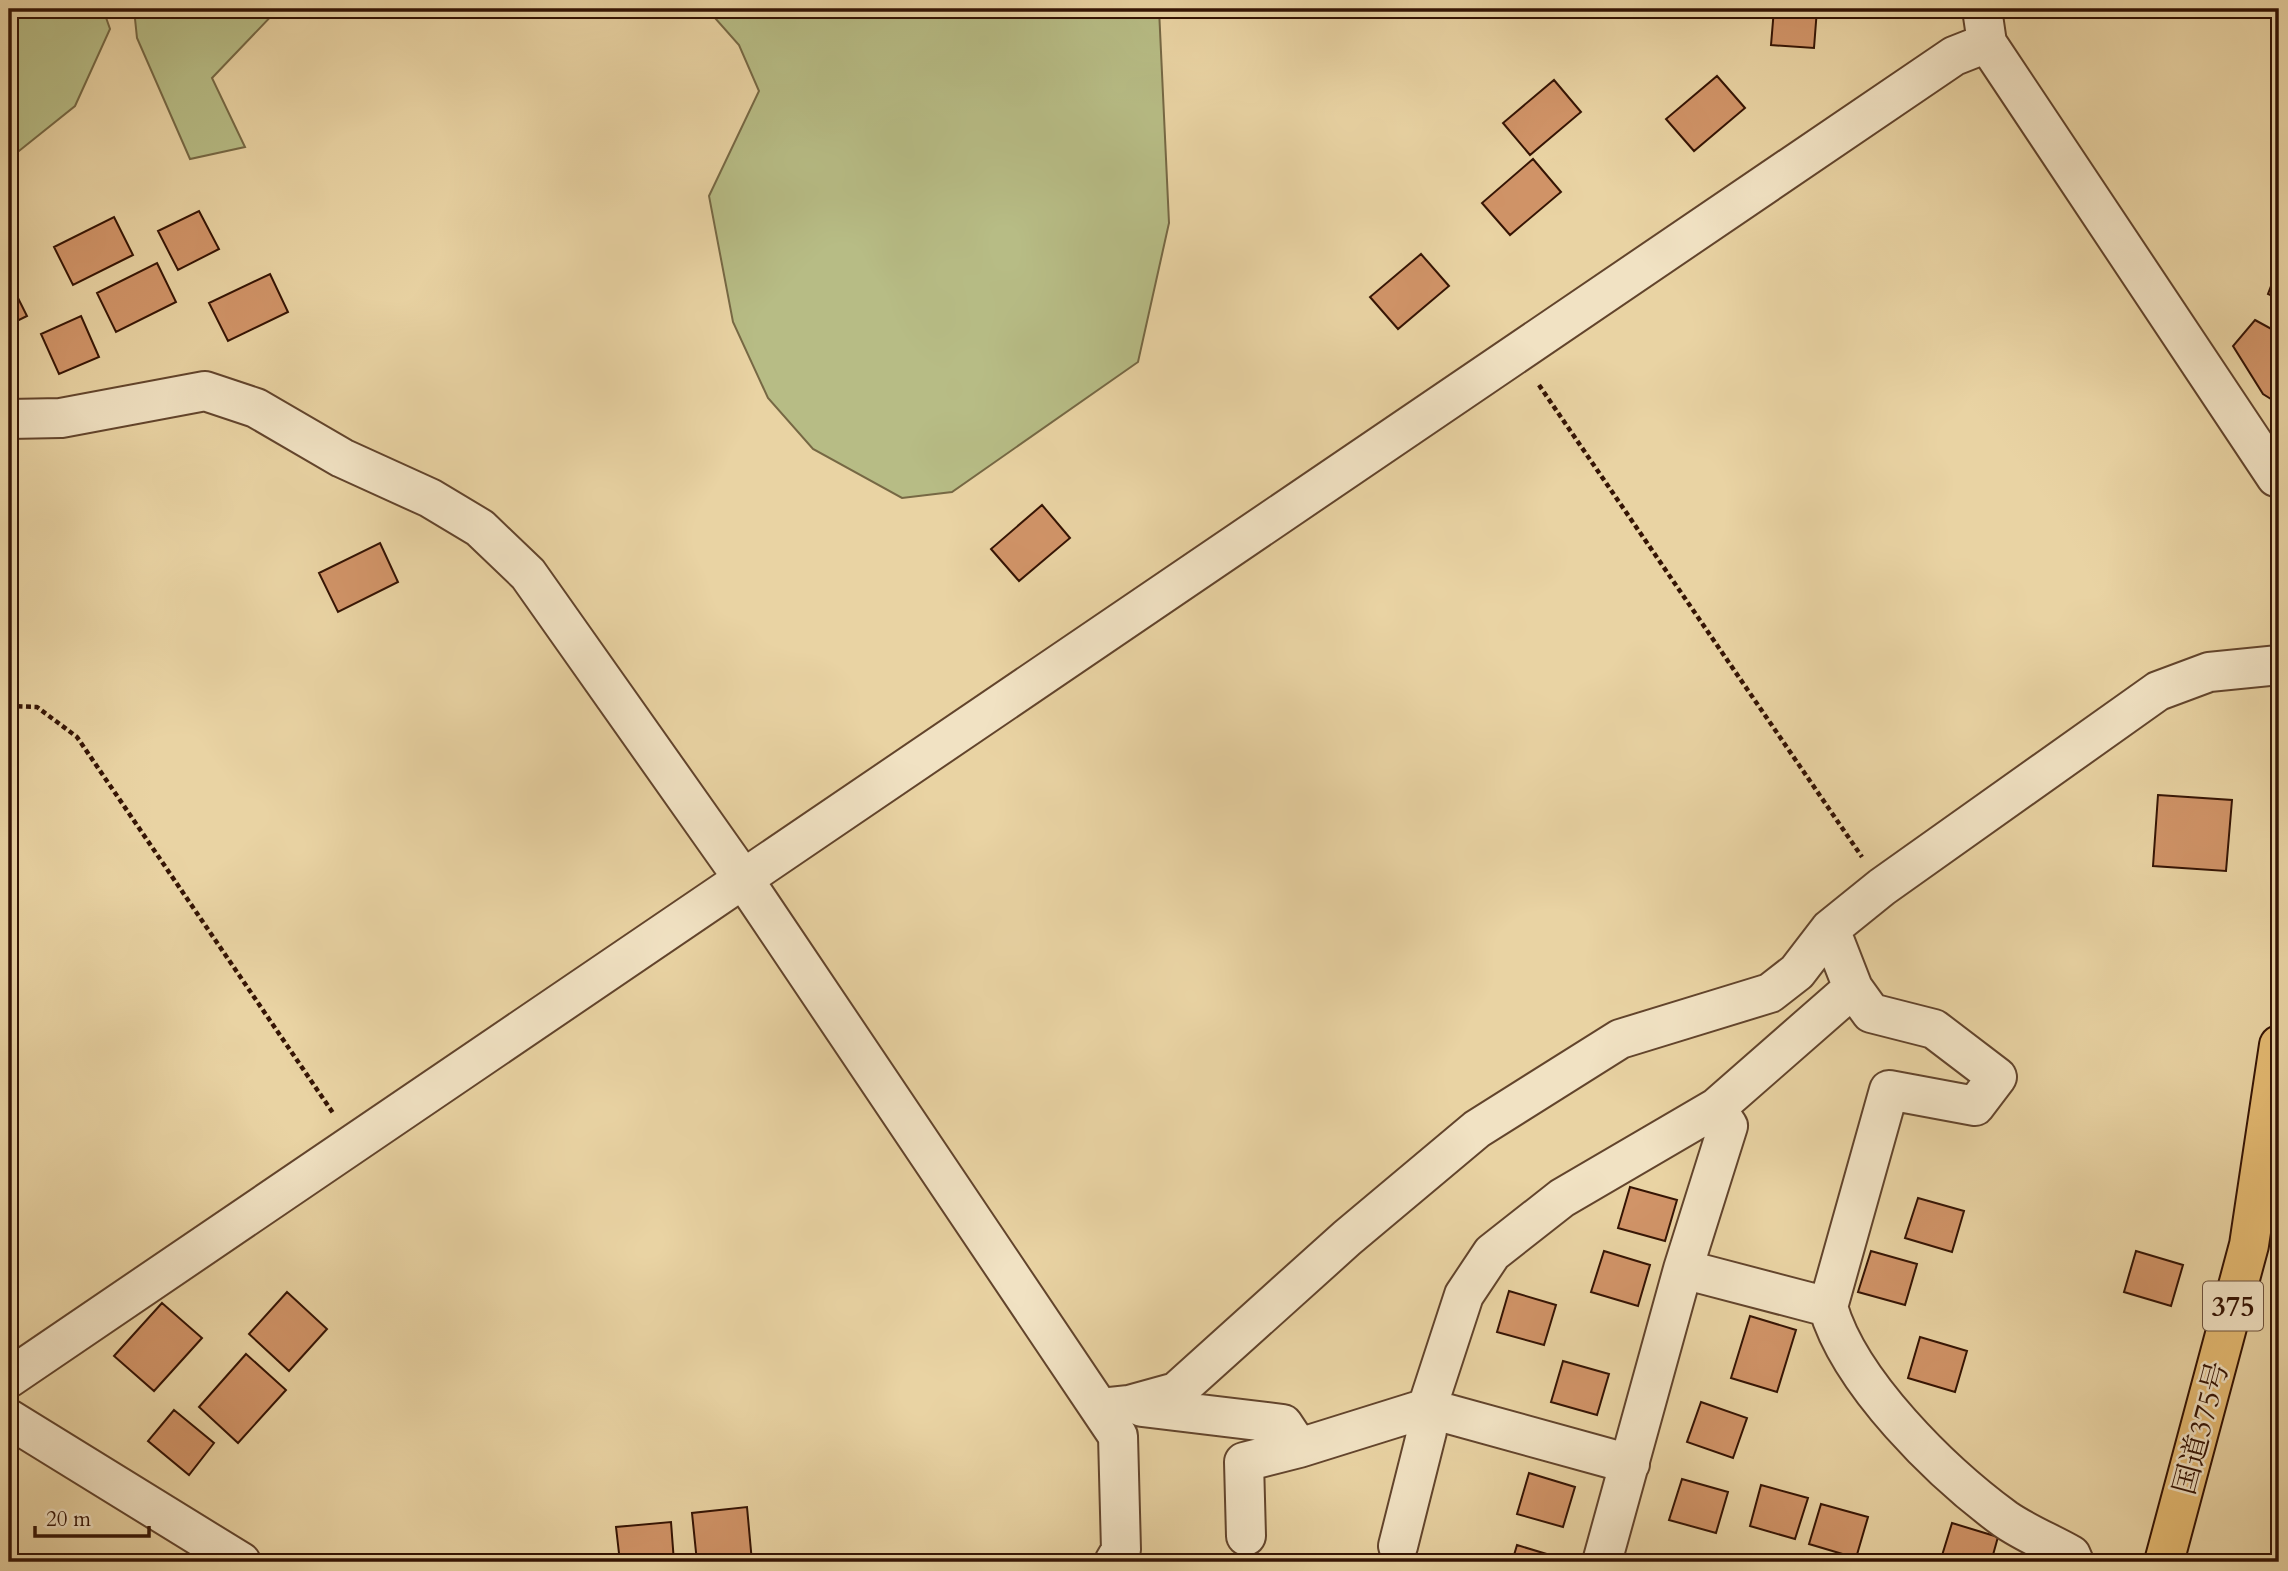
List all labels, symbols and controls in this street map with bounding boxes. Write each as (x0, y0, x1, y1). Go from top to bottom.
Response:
road number: 375 (2203, 1282, 2263, 1330)
street label: 国道375号 (2164, 1357, 2239, 1499)
scale bar (35, 1494, 149, 1538)
text: 20 m (46, 1505, 91, 1534)

